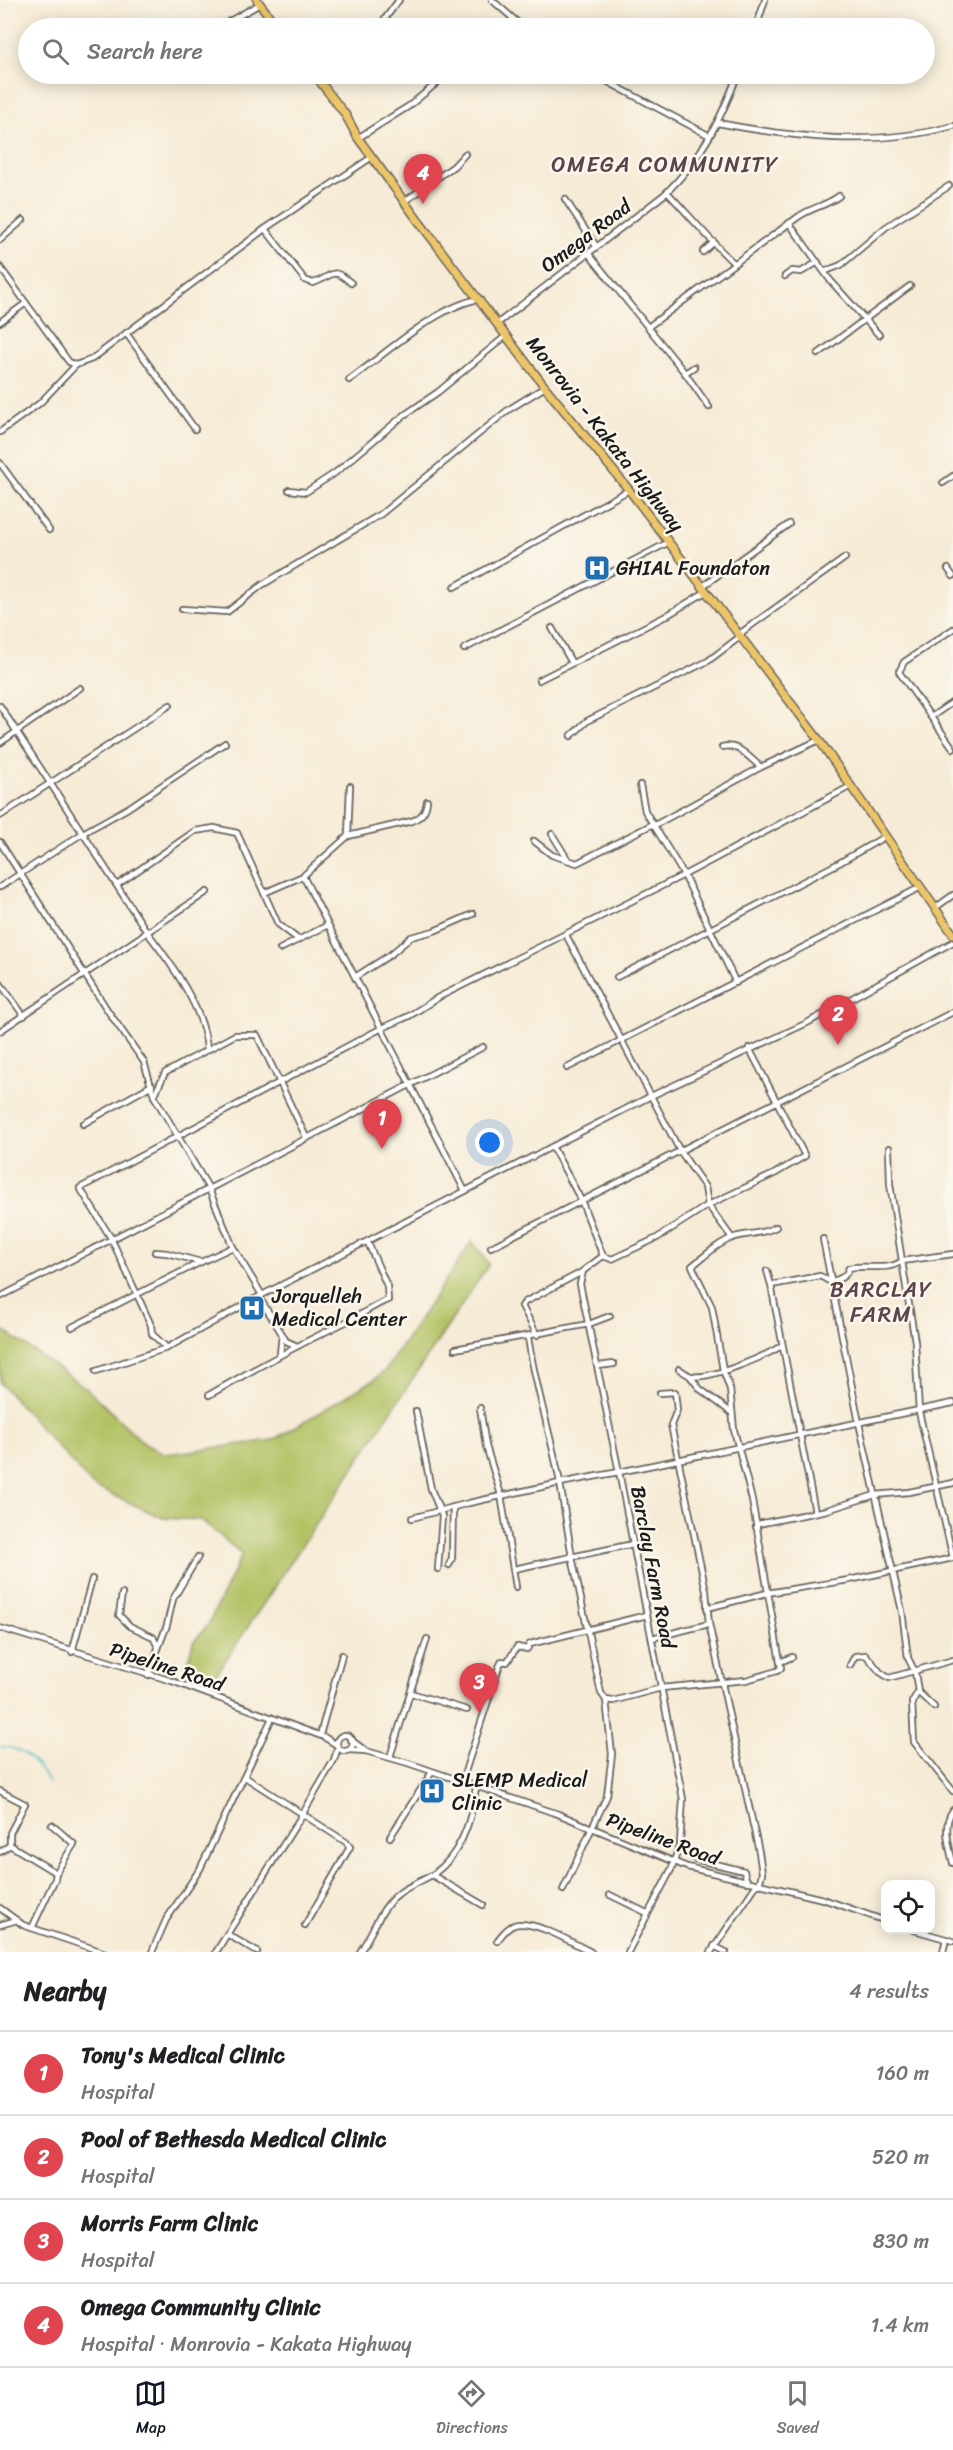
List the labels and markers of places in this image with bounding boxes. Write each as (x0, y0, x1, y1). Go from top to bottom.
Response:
pin: 4 (404, 154, 442, 204)
place label: GHIAL Foundaton (616, 551, 770, 586)
hospital icon: GHIAL Foundaton (582, 553, 612, 583)
pin: 2 (818, 996, 858, 1045)
pin: 1 (362, 1100, 401, 1149)
place label: Jorquelleh Medical Center (271, 1279, 407, 1337)
hospital icon: Jorquelleh Medical Center (237, 1293, 267, 1323)
pin: 3 (460, 1664, 498, 1713)
place label: SLEMP Medical Clinic (452, 1763, 588, 1821)
hospital icon: SLEMP Medical Clinic (417, 1776, 447, 1806)

